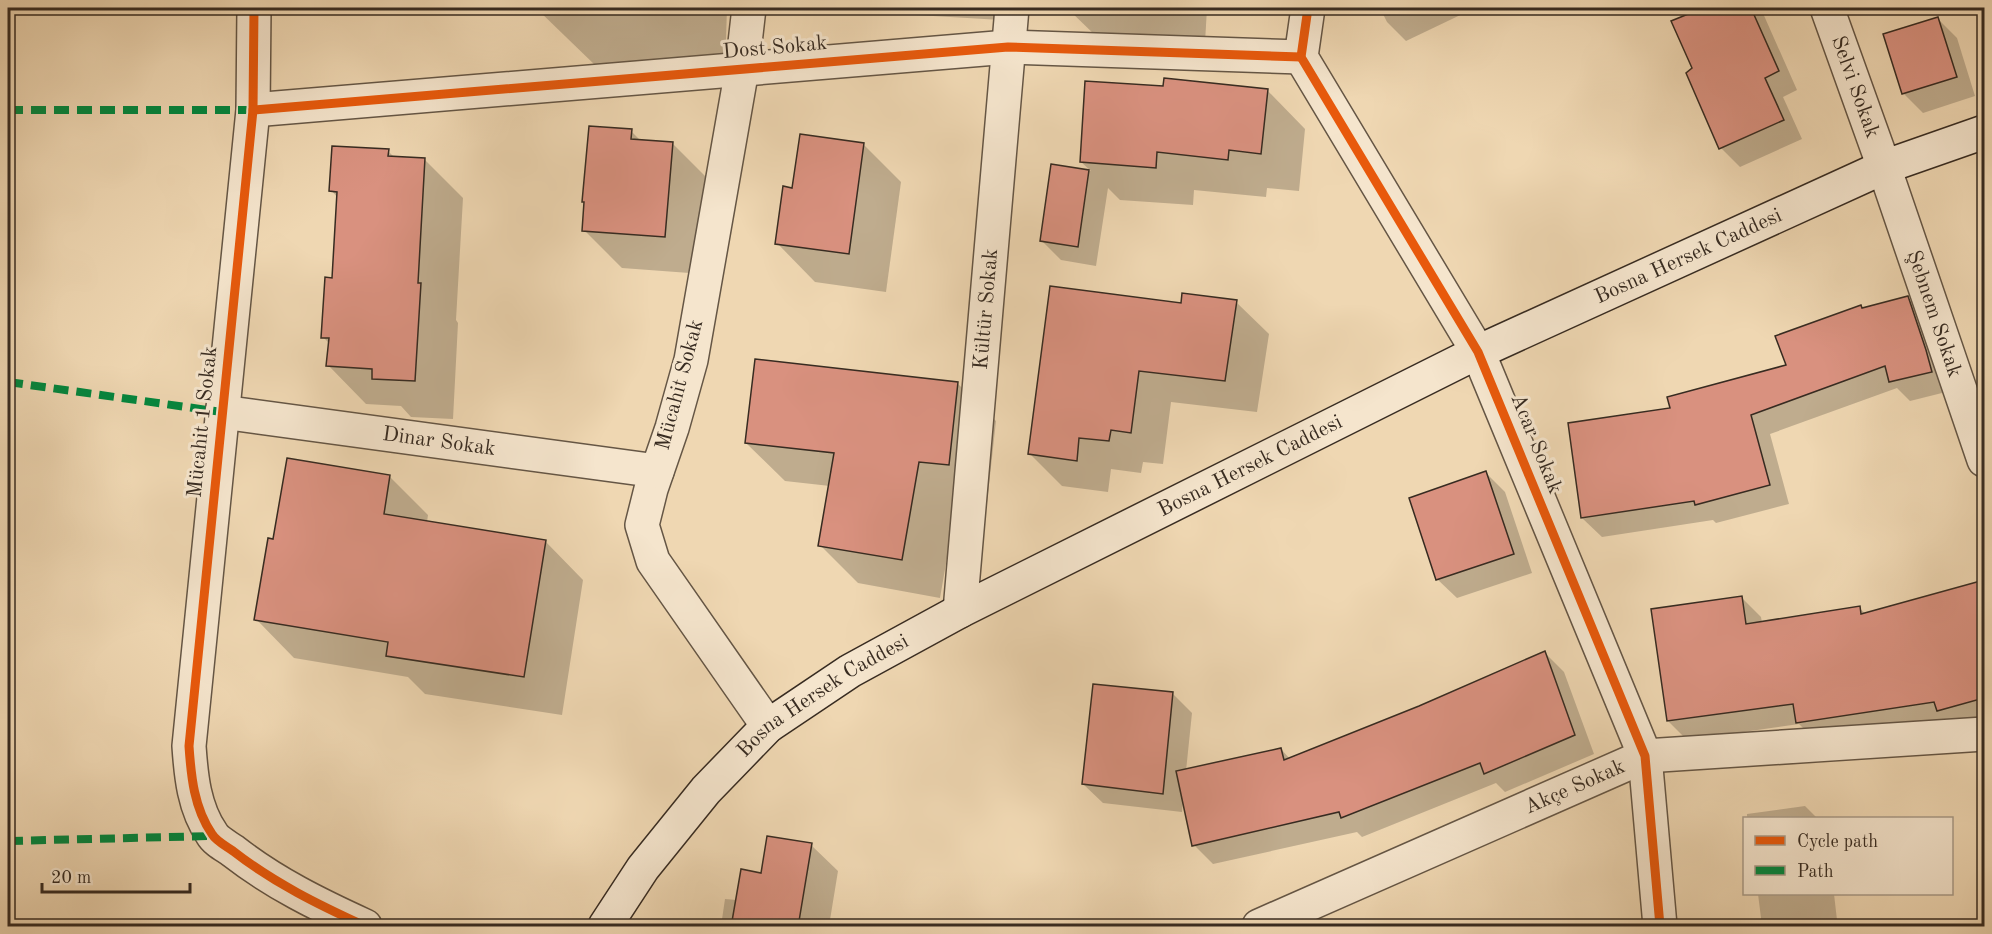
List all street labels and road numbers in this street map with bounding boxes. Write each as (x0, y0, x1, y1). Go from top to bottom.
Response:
street label: Dost Sokak (722, 33, 828, 63)
street label: Selvi Sokak (1827, 33, 1883, 141)
street label: Bosna Hersek Caddesi (1592, 205, 1785, 308)
street label: Kültür Sokak (970, 248, 1002, 371)
street label: Şebnem Sokak (1903, 248, 1965, 380)
street label: Mücahit Sokak (652, 317, 708, 453)
street label: Mücahit 1 Sokak (185, 345, 221, 499)
street label: Acar Sokak (1506, 391, 1566, 497)
street label: Bosna Hersek Caddesi (1155, 411, 1345, 521)
street label: Dinar Sokak (381, 423, 497, 460)
street label: Bosna Hersek Caddesi (733, 631, 912, 761)
street label: Akçe Sokak (1521, 756, 1628, 818)

